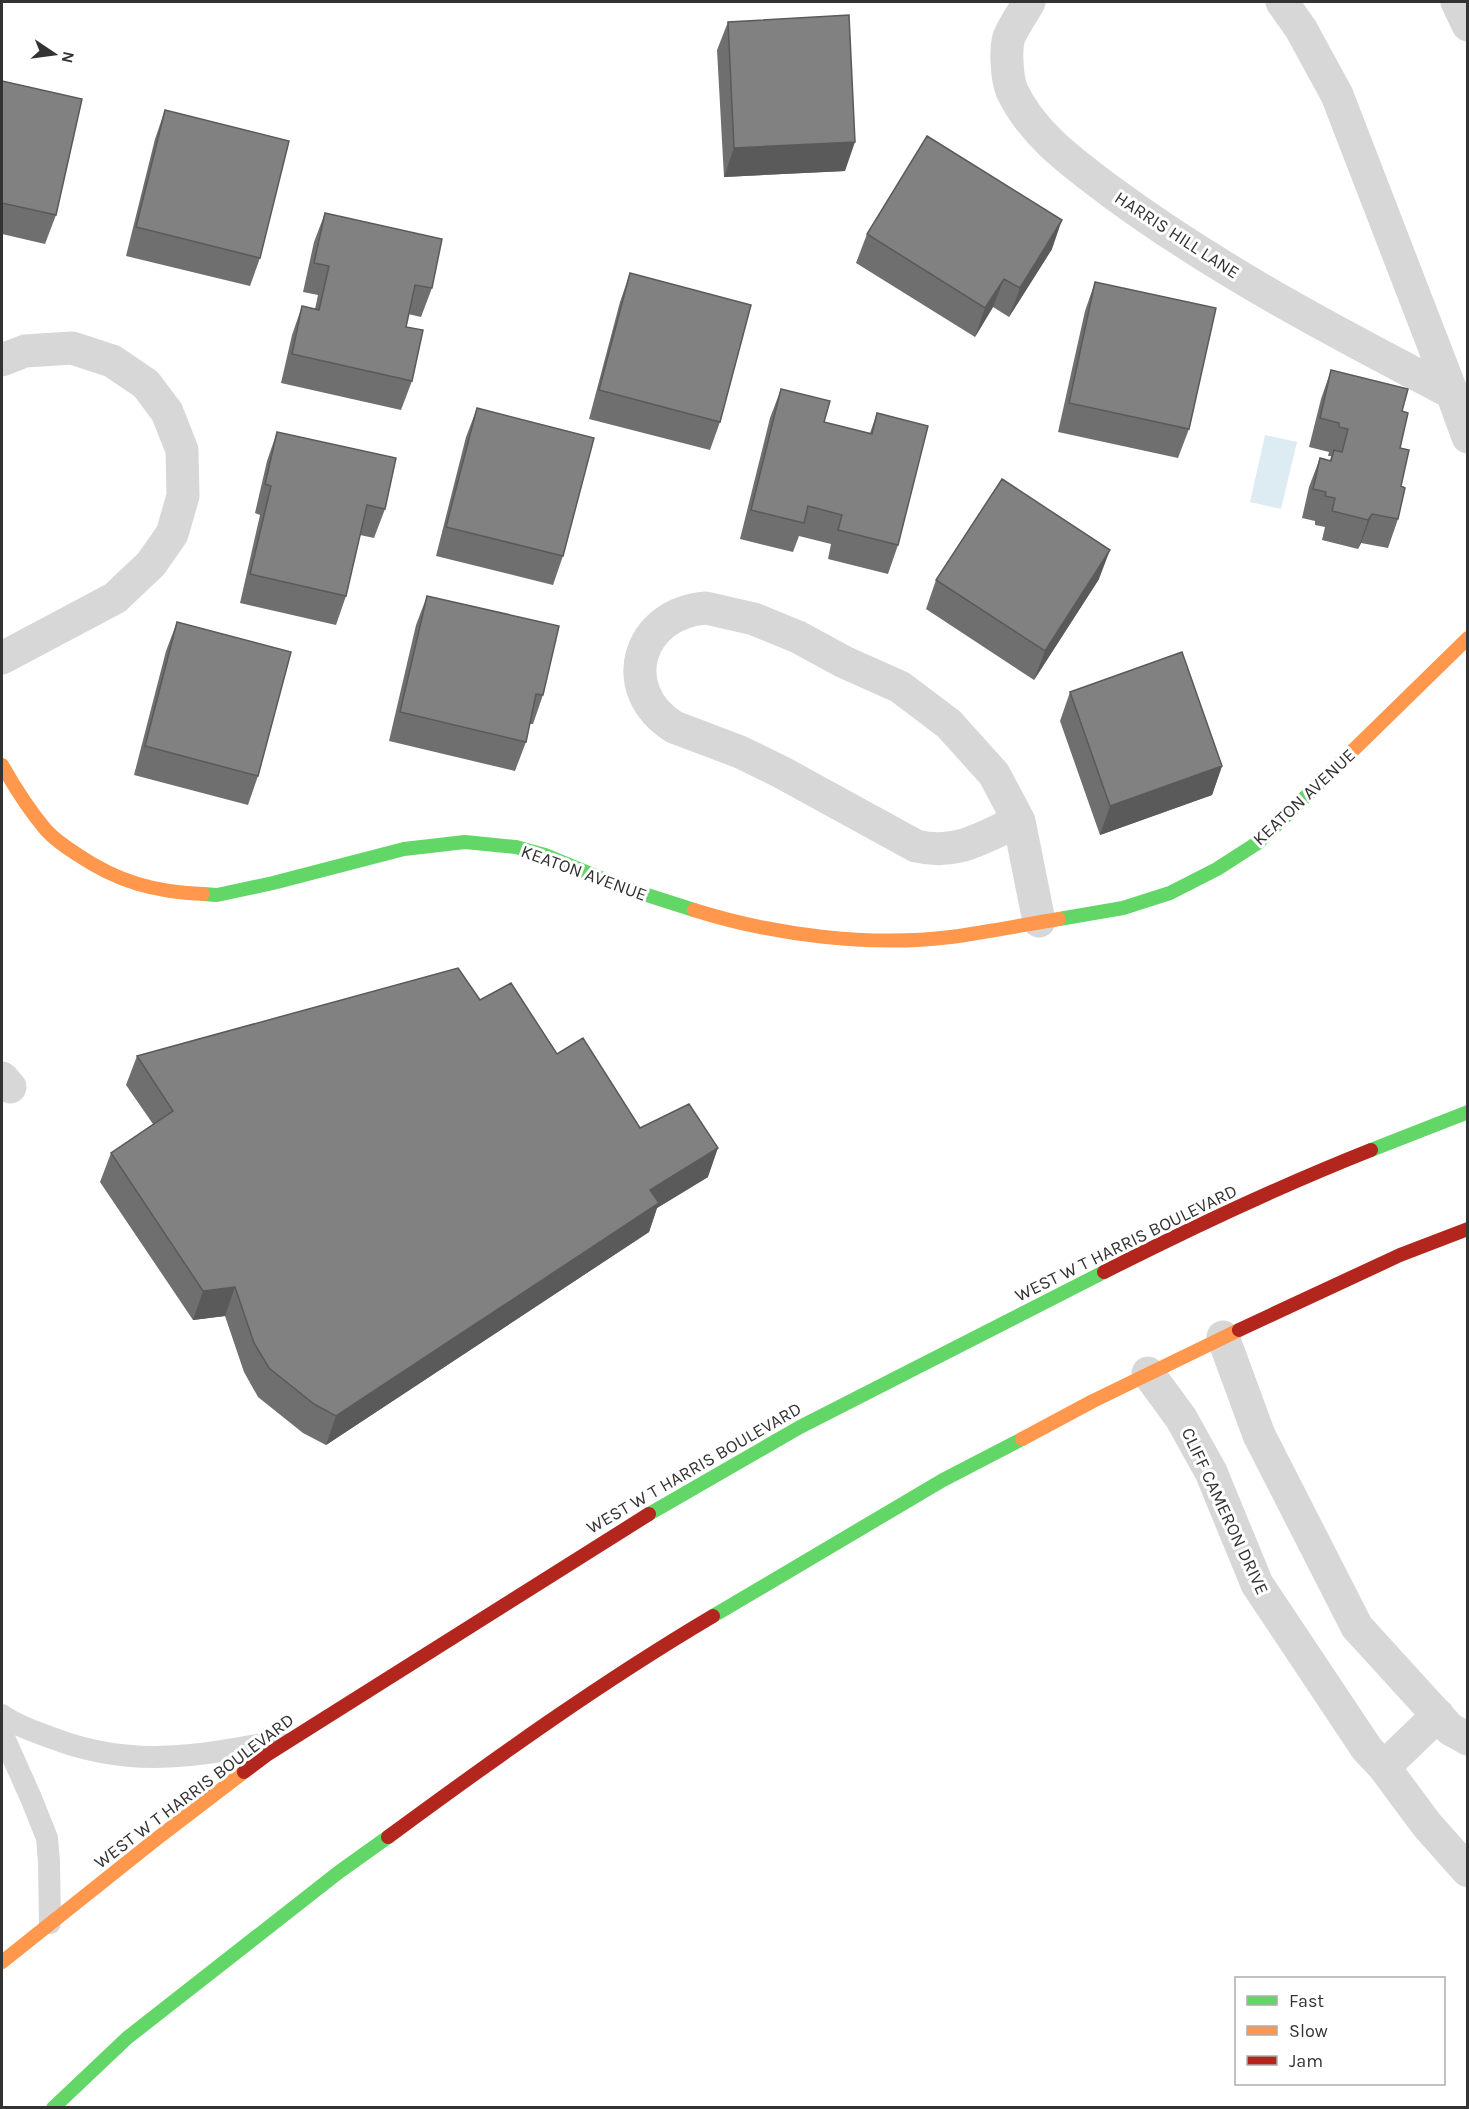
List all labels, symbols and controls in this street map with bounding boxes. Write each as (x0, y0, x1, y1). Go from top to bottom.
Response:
north arrow (24, 24, 84, 84)
text: N (58, 50, 79, 65)
street label: HARRIS HILL LANE (1111, 187, 1243, 283)
street label: KEATON AVENUE (1248, 744, 1360, 850)
street label: KEATON AVENUE (518, 840, 650, 906)
street label: WEST W T HARRIS BOULEVARD (1011, 1180, 1241, 1306)
street label: WEST W T HARRIS BOULEVARD (583, 1397, 805, 1539)
street label: CLIFF CAMERON DRIVE (1177, 1424, 1273, 1598)
street label: WEST W T HARRIS BOULEVARD (90, 1709, 298, 1873)
legend (1235, 1977, 1445, 2085)
text: Fast (1289, 1990, 1324, 2012)
text: Slow (1289, 2020, 1328, 2042)
text: Jam (1289, 2050, 1323, 2072)

